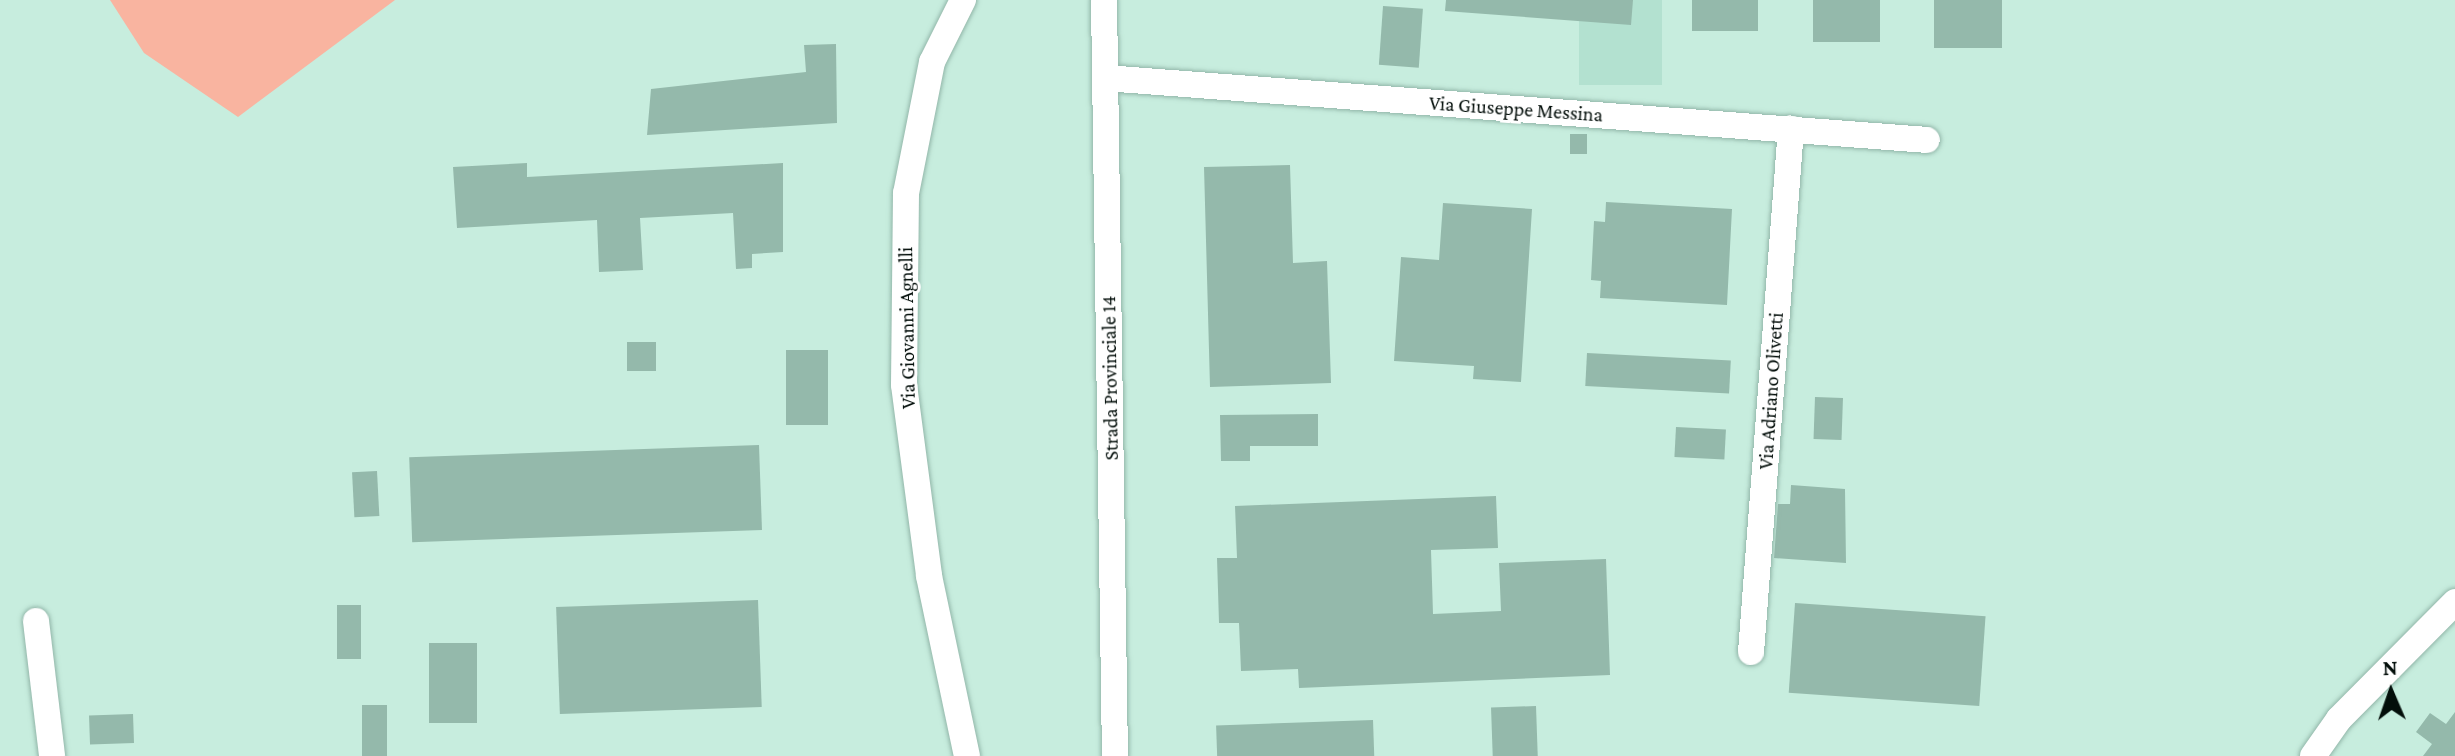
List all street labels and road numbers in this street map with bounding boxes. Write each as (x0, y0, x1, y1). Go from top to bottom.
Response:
street label: Via Giuseppe Messina (1428, 91, 1604, 127)
street label: Via Giovanni Agnelli (894, 247, 920, 409)
street label: Strada Provinciale 14 (1097, 295, 1123, 461)
street label: Via Adriano Olivetti (1754, 312, 1788, 470)

